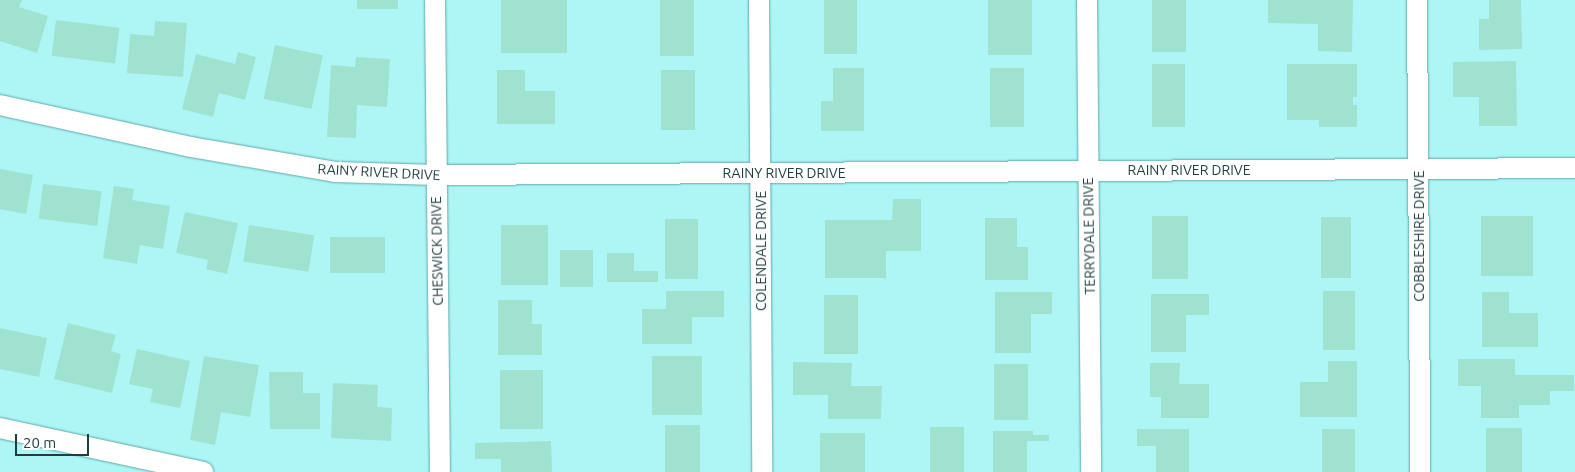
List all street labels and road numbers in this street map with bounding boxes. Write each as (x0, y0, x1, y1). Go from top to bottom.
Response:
street label: RAINY RIVER DRIVE (317, 160, 441, 184)
street label: RAINY RIVER DRIVE (1127, 162, 1251, 178)
street label: RAINY RIVER DRIVE (722, 165, 846, 181)
street label: COBBLESHIRE DRIVE (1411, 170, 1427, 302)
street label: TERRYDALE DRIVE (1080, 177, 1098, 295)
street label: COLENDALE DRIVE (753, 191, 769, 311)
street label: CHESWICK DRIVE (428, 196, 446, 306)

